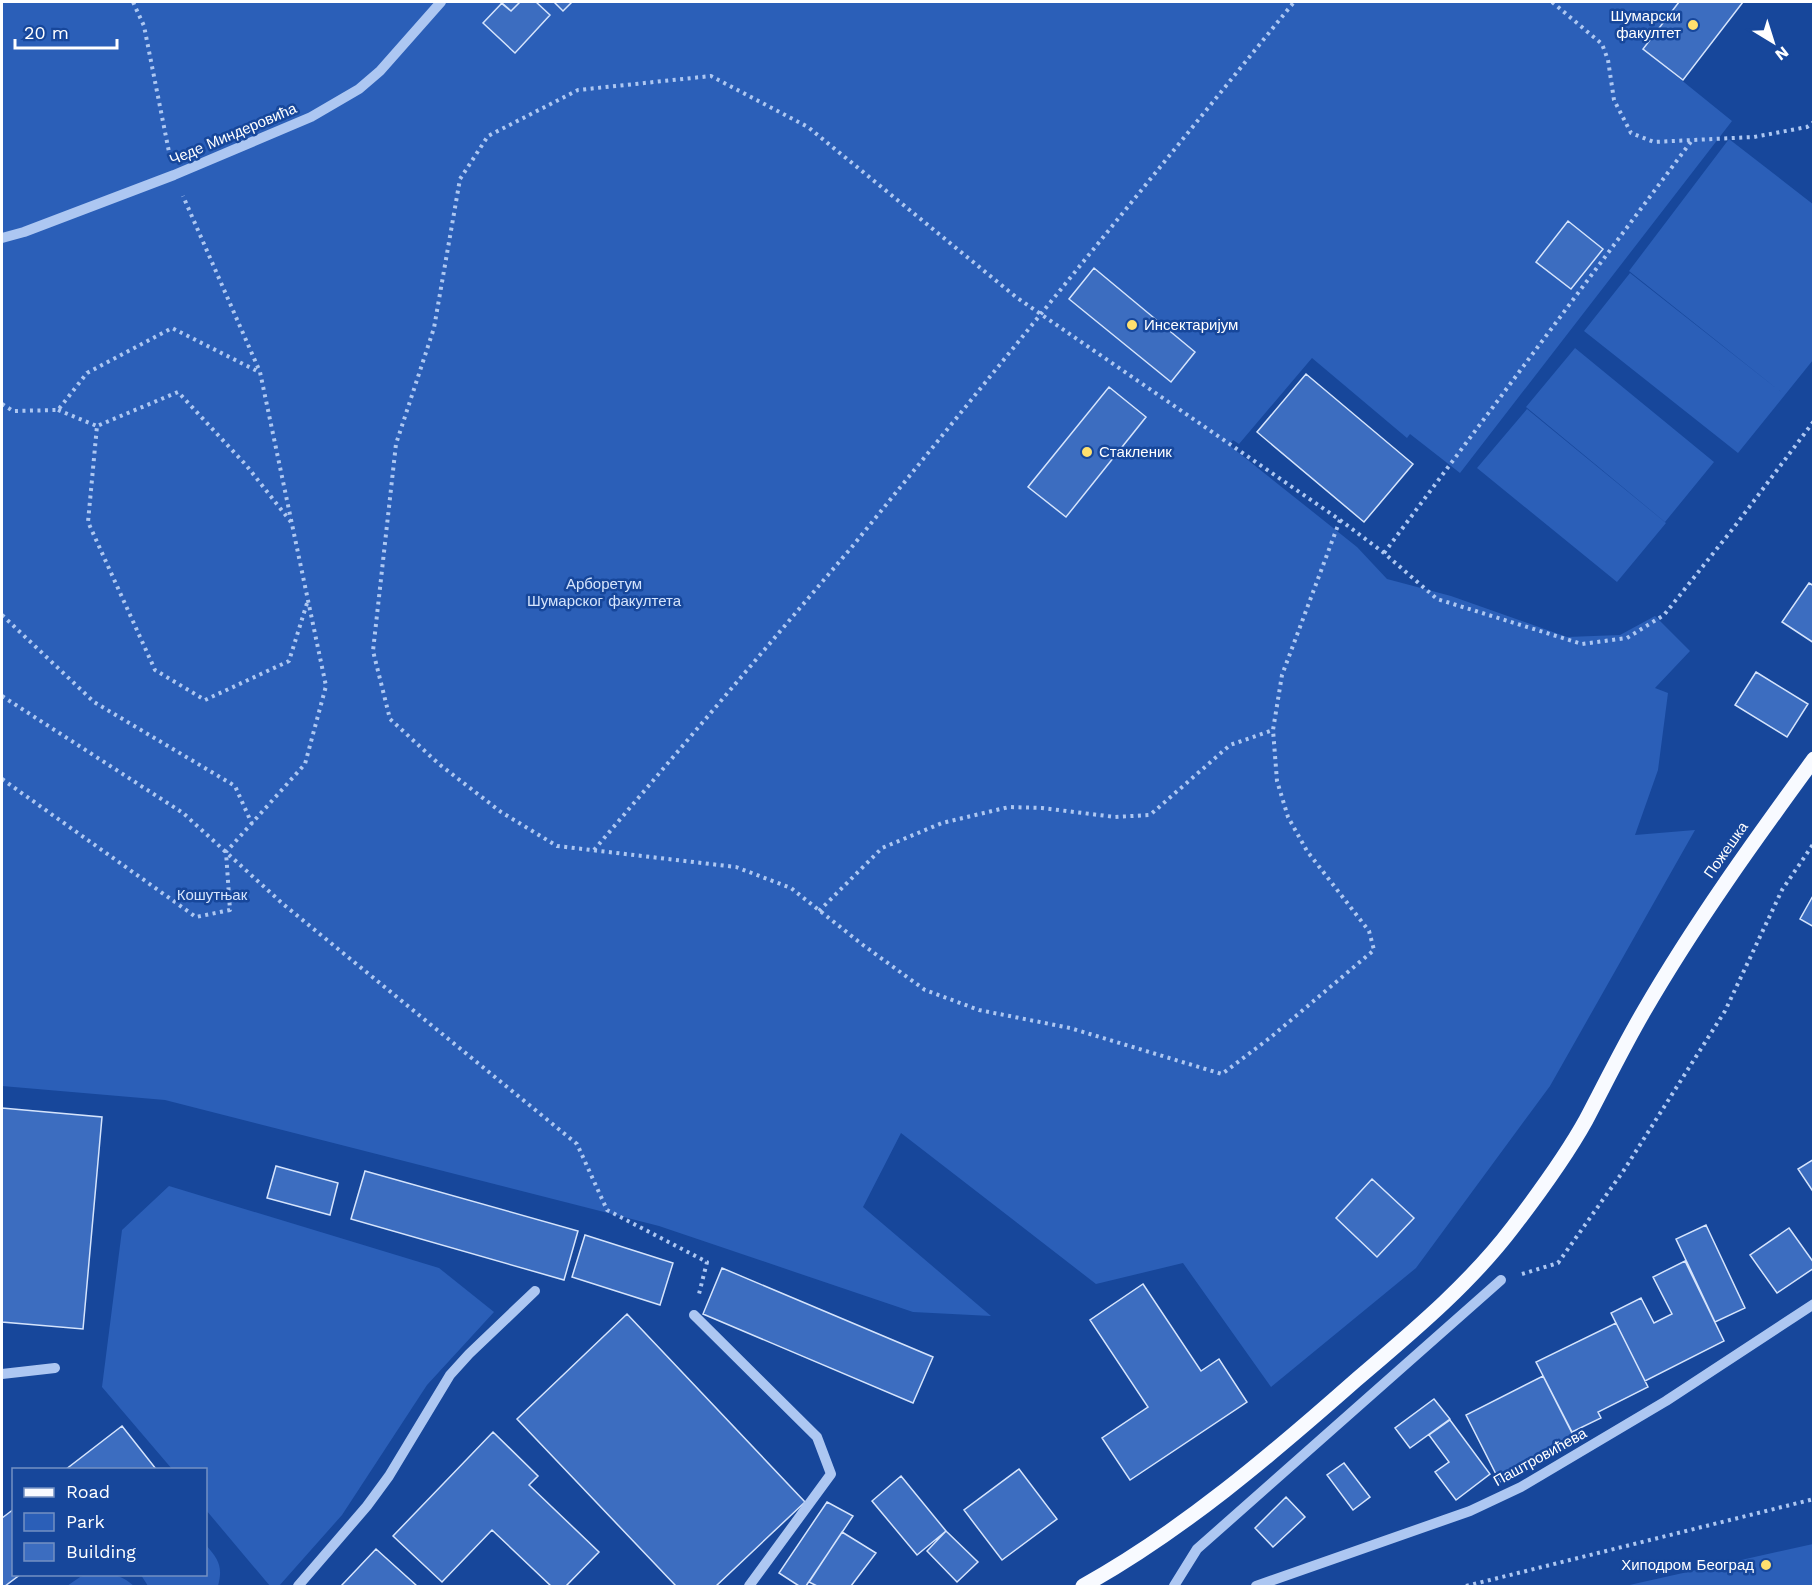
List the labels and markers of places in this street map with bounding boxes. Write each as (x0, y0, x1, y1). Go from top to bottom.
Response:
place label: Шумарски факултет (1610, 7, 1681, 42)
marker: Шумарски факултет (1686, 18, 1700, 32)
place label: Инсектаријум (1144, 316, 1238, 334)
marker: Инсектаријум (1125, 318, 1139, 332)
place label: Стакленик (1099, 443, 1172, 461)
marker: Стакленик (1080, 445, 1094, 459)
place label: Хиподром Београд (1621, 1556, 1754, 1574)
marker: Хиподром Београд (1759, 1558, 1773, 1572)

